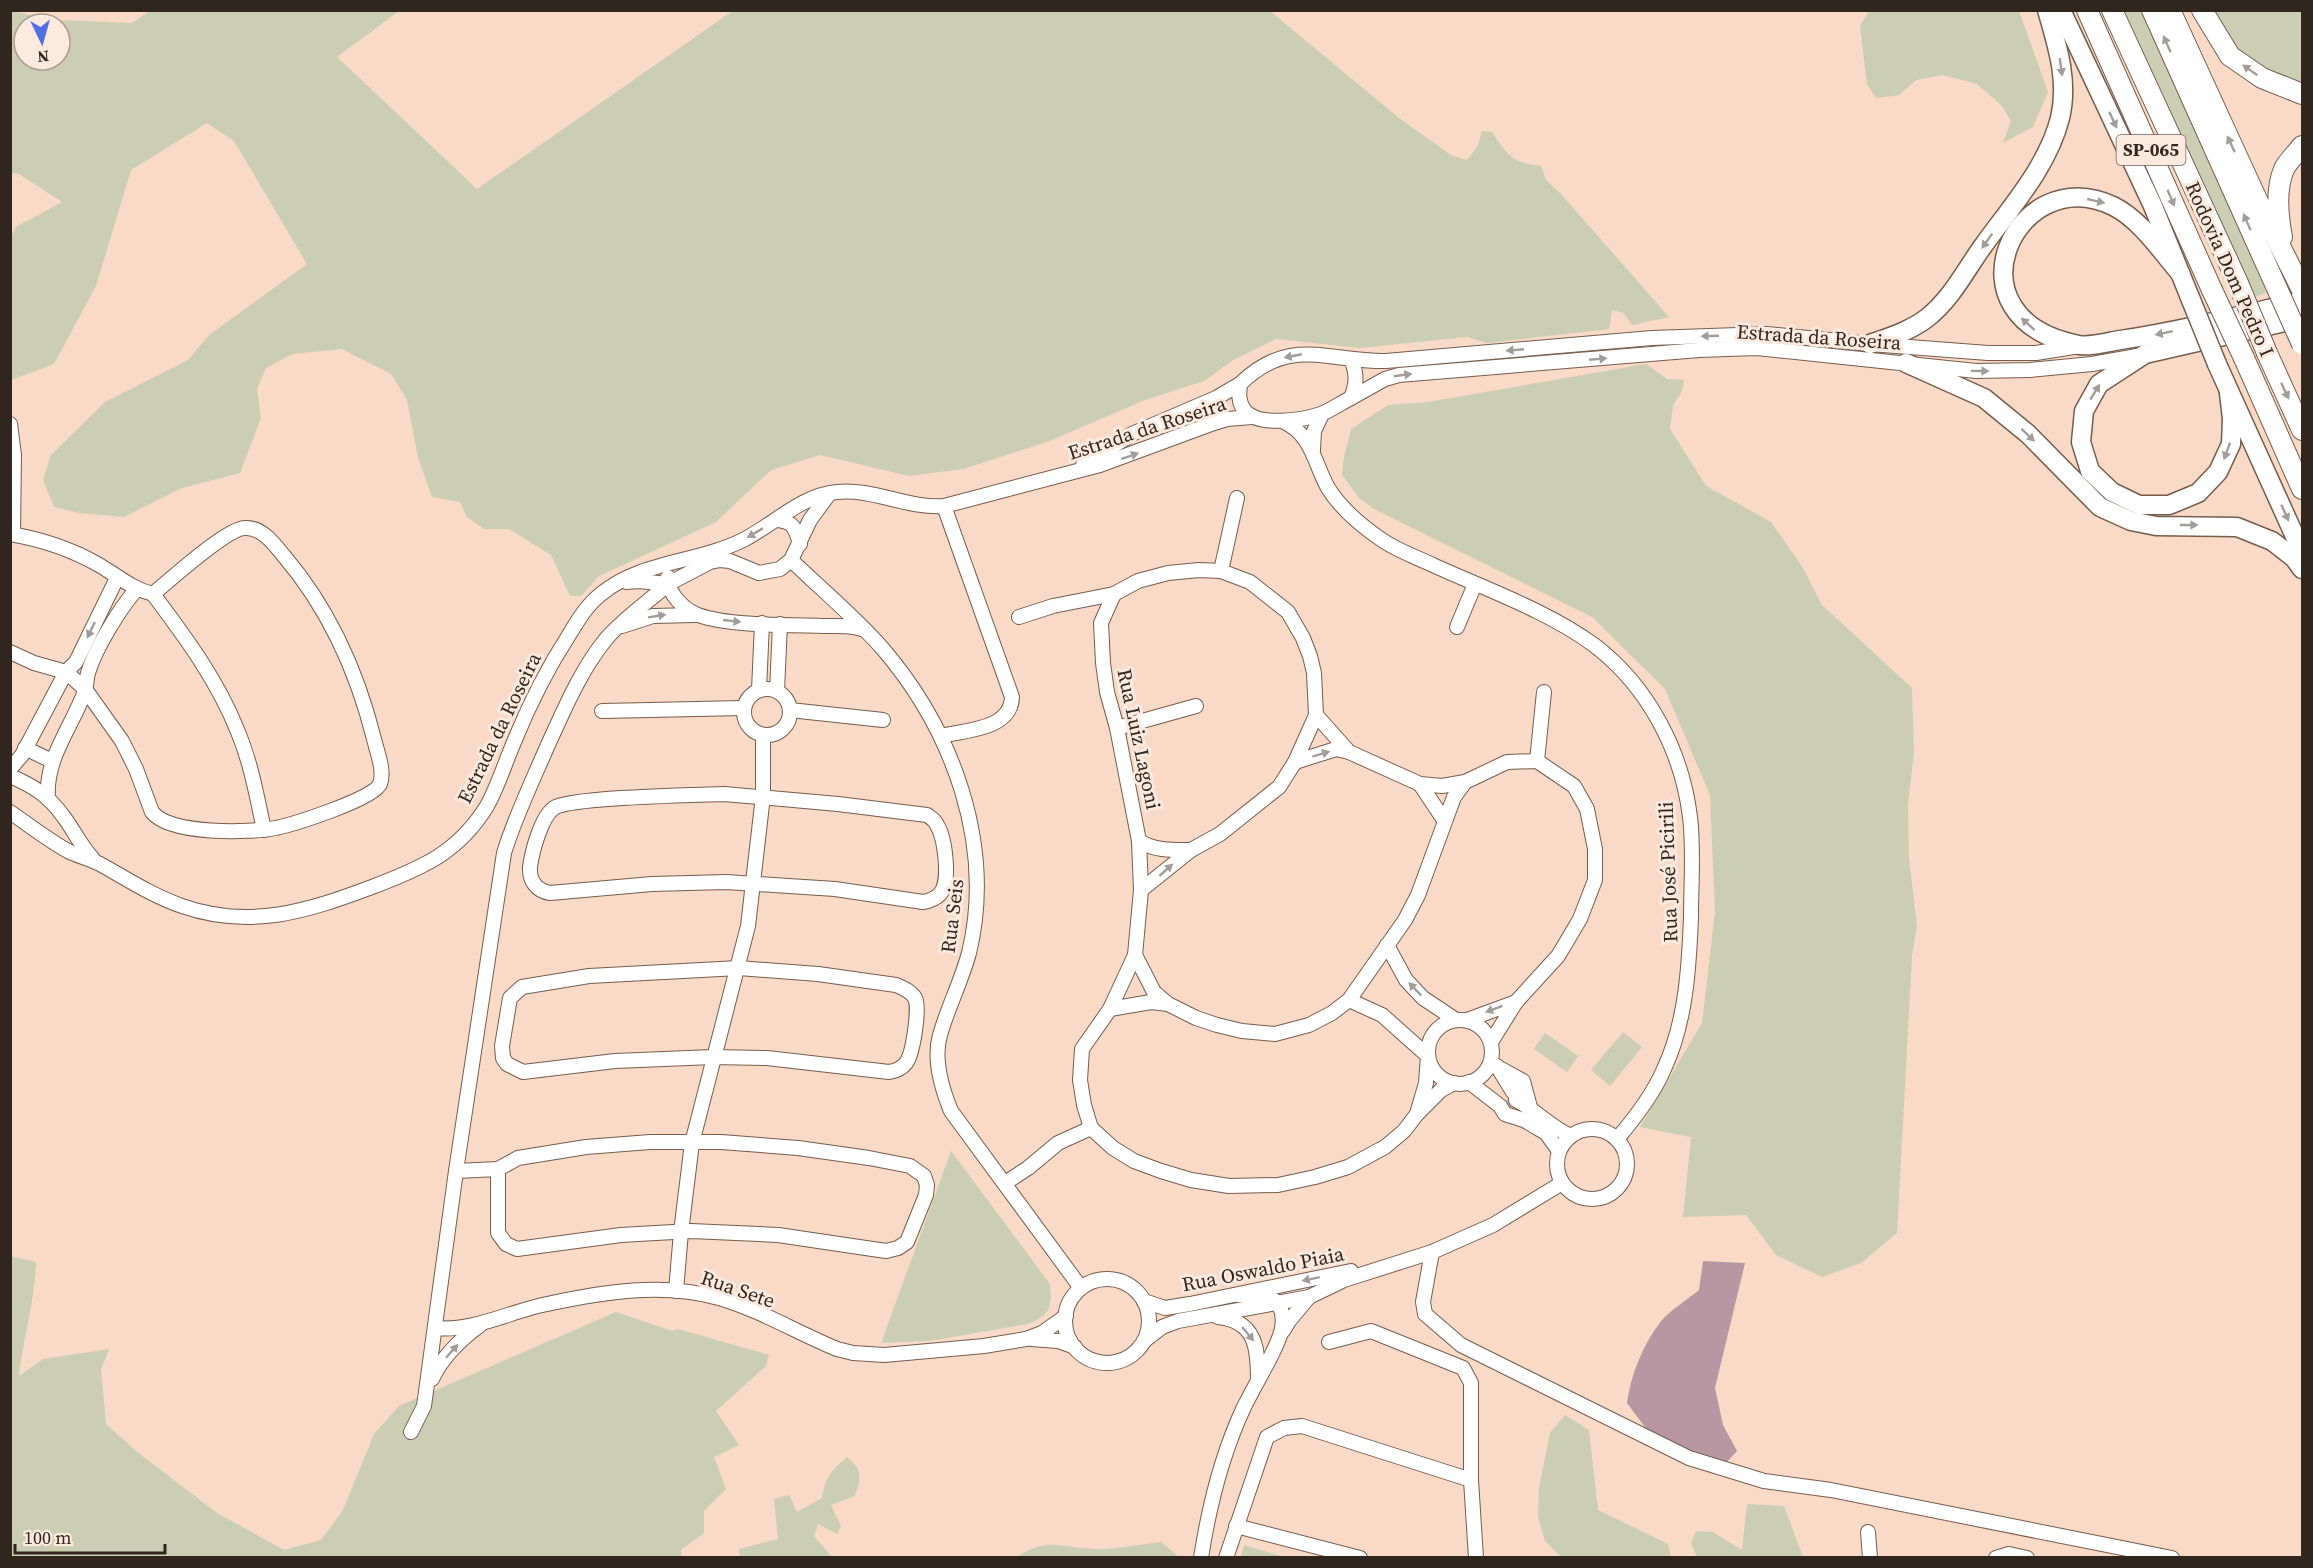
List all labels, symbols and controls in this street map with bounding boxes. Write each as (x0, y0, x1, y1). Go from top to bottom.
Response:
north arrow (12, 12, 72, 72)
one-way arrow (2162, 35, 2172, 53)
text: N (36, 45, 50, 68)
one-way arrow (2056, 58, 2066, 77)
one-way arrow (2242, 64, 2258, 76)
one-way arrow (2109, 112, 2118, 129)
road number: SP-065 (2116, 135, 2186, 165)
one-way arrow (2226, 135, 2236, 153)
street label: Rodovia Dom Pedro I (2179, 177, 2281, 361)
one-way arrow (2166, 189, 2176, 207)
one-way arrow (2087, 197, 2106, 206)
one-way arrow (2243, 213, 2252, 230)
one-way arrow (1981, 232, 1993, 248)
street label: Estrada da Roseira (1736, 317, 1903, 357)
one-way arrow (2021, 317, 2036, 331)
one-way arrow (2154, 329, 2173, 338)
one-way arrow (1700, 331, 1719, 340)
one-way arrow (1506, 345, 1525, 355)
one-way arrow (1283, 352, 1302, 361)
one-way arrow (1588, 354, 1607, 364)
one-way arrow (1971, 366, 1990, 376)
one-way arrow (1394, 370, 1413, 380)
one-way arrow (2280, 383, 2289, 400)
one-way arrow (2090, 384, 2101, 400)
street label: Estrada da Roseira (1064, 389, 1230, 467)
one-way arrow (2020, 428, 2035, 442)
one-way arrow (2222, 442, 2232, 460)
one-way arrow (1121, 450, 1139, 460)
one-way arrow (2280, 505, 2289, 522)
one-way arrow (2180, 520, 2199, 530)
one-way arrow (747, 527, 763, 538)
one-way arrow (647, 611, 666, 620)
one-way arrow (723, 616, 742, 625)
one-way arrow (87, 621, 97, 639)
street label: Estrada da Roseira (450, 647, 548, 808)
street label: Rua Luiz Lagoni (1110, 666, 1168, 812)
one-way arrow (1312, 749, 1330, 758)
street label: Rua José Picirili (1652, 801, 1684, 943)
one-way arrow (1158, 864, 1173, 877)
street label: Rua Seis (934, 877, 970, 955)
one-way arrow (1408, 982, 1422, 996)
one-way arrow (1485, 1005, 1503, 1015)
street label: Rua Oswaldo Piaia (1180, 1239, 1347, 1298)
street label: Rua Sete (697, 1263, 779, 1315)
one-way arrow (1302, 1275, 1321, 1284)
one-way arrow (1242, 1326, 1255, 1342)
one-way arrow (445, 1343, 459, 1358)
scale bar (15, 1517, 165, 1555)
text: 100 m (24, 1525, 71, 1550)

